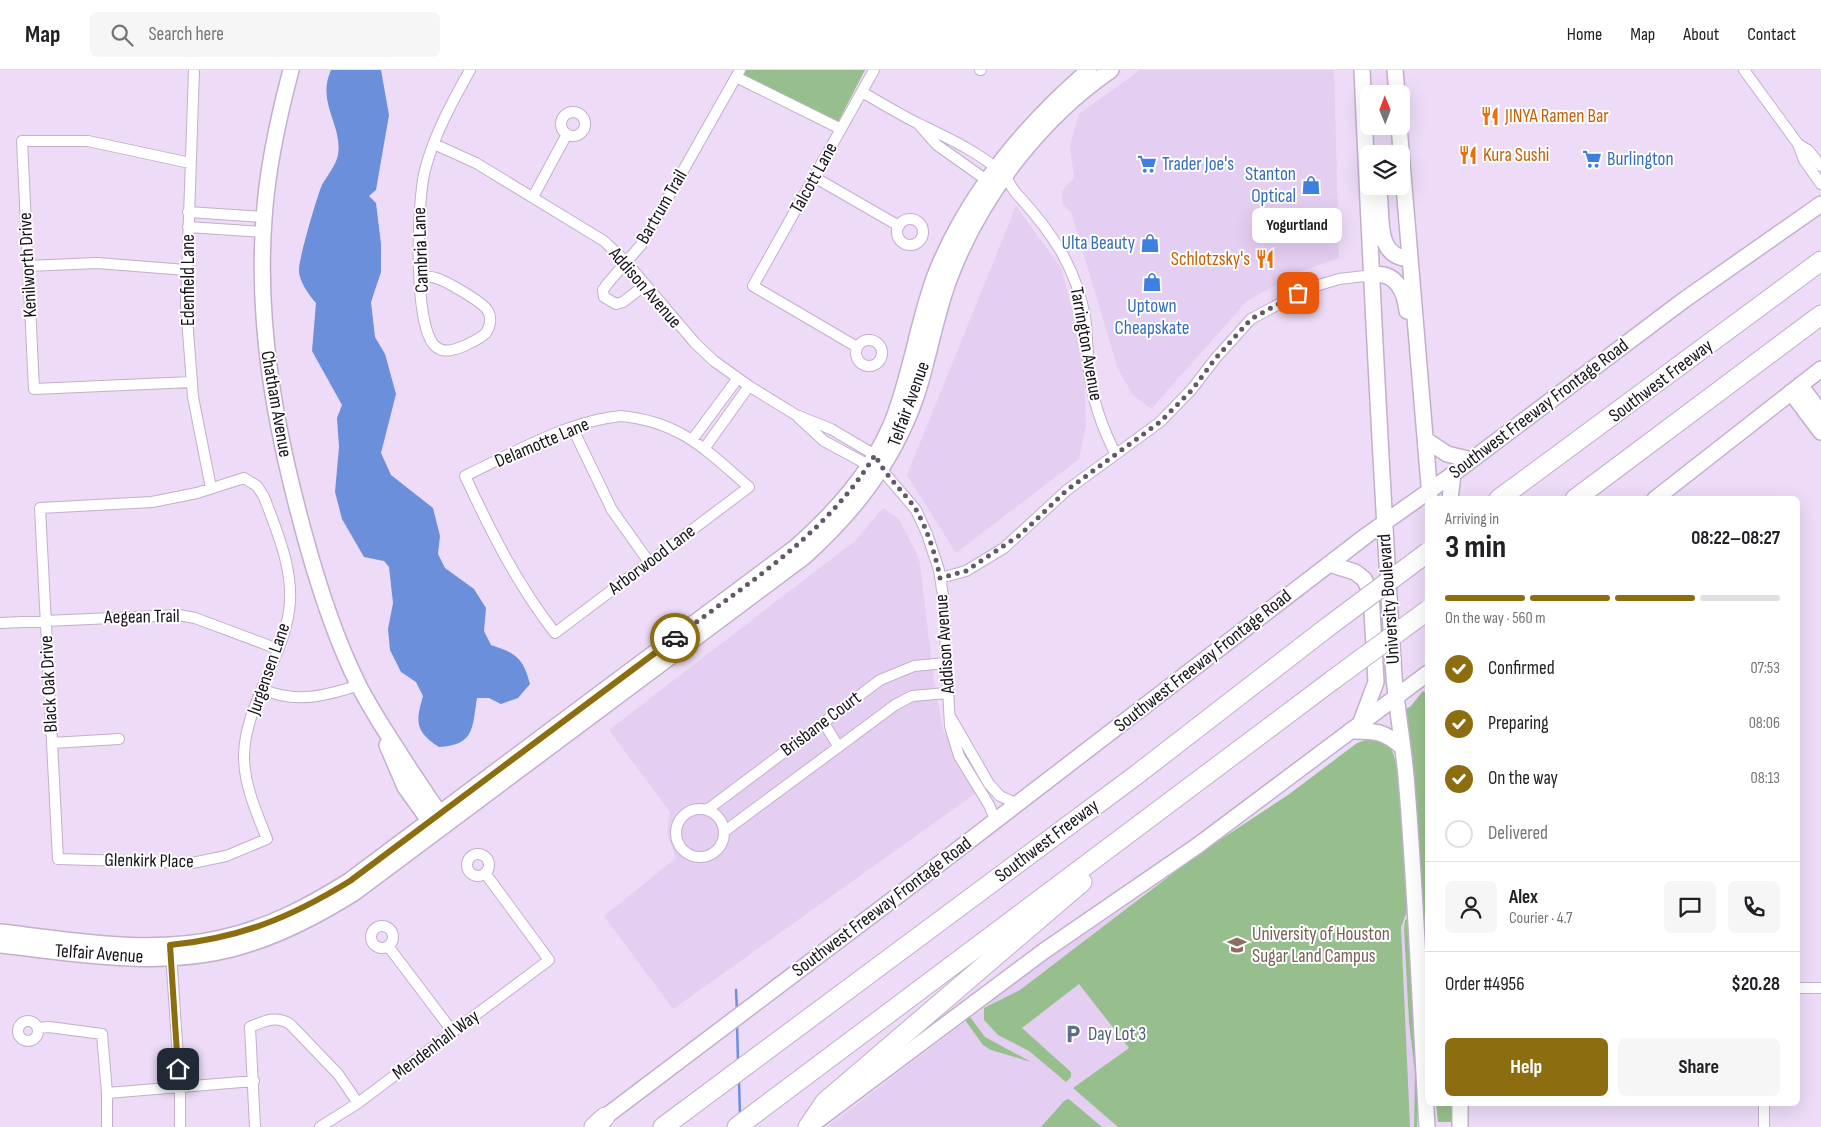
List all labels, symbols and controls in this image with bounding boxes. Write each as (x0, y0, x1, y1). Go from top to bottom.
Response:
search box (90, 12, 440, 57)
text: Map (25, 20, 60, 49)
icon: search (108, 21, 136, 49)
text: Search here (148, 23, 224, 46)
text: Home (1567, 24, 1602, 45)
text: Map (1630, 24, 1655, 45)
text: About (1683, 24, 1719, 45)
text: Contact (1747, 24, 1796, 45)
north arrow (1360, 85, 1410, 135)
map controls (1360, 85, 1410, 195)
restaurant icon: JINYA Ramen Bar (1479, 105, 1501, 127)
place label: JINYA Ramen Bar (1504, 105, 1609, 128)
street label: Talcott Lane (785, 139, 843, 217)
restaurant icon: Kura Sushi (1457, 144, 1479, 166)
place label: Kura Sushi (1483, 144, 1549, 167)
button: layers (1360, 145, 1410, 195)
supermarket icon: Burlington (1581, 148, 1603, 170)
place label: Burlington (1607, 148, 1674, 171)
supermarket icon: Trader Joe's (1136, 153, 1158, 175)
place label: Trader Joe's (1162, 153, 1234, 176)
place label: Stanton Optical (1245, 163, 1296, 208)
street label: Bartrum Trail (632, 166, 692, 248)
shop icon: Stanton Optical (1300, 174, 1322, 196)
street label: Cambria Lane (408, 207, 434, 293)
callout: Yogurtland (1253, 208, 1343, 243)
street label: Kenilworth Drive (14, 212, 42, 318)
text: Yogurtland (1266, 216, 1328, 235)
place label: Ulta Beauty (1062, 232, 1136, 255)
shop icon: Ulta Beauty (1139, 232, 1161, 254)
street label: Edenfield Lane (177, 234, 200, 326)
street label: Addison Avenue (603, 242, 686, 333)
place label: Schlotzsky's (1171, 248, 1250, 271)
restaurant icon: Schlotzsky's (1254, 248, 1276, 270)
shop icon: Uptown Cheapskate (1141, 271, 1163, 293)
pin (1277, 272, 1319, 314)
icon: bag (1284, 279, 1312, 307)
street label: Tarrington Avenue (1065, 285, 1107, 403)
place label: Uptown Cheapskate (1115, 295, 1189, 340)
street label: Southwest Freeway Frontage Road (1445, 334, 1633, 484)
street label: Southwest Freeway (1604, 334, 1718, 428)
street label: Chatham Avenue (255, 349, 297, 459)
street label: Telfair Avenue (883, 358, 935, 450)
street label: Delamotte Lane (491, 413, 593, 473)
text: Arriving in (1445, 510, 1499, 529)
street label: Arborwood Lane (603, 520, 700, 601)
text: 08:22–08:27 (1691, 527, 1780, 550)
text: 3 min (1445, 528, 1506, 567)
street label: University Boulevard (1373, 533, 1405, 665)
street label: Southwest Freeway Frontage Road (1110, 585, 1296, 737)
street label: Addison Avenue (930, 594, 960, 695)
street label: Aegean Trail (103, 605, 180, 629)
text: On the way · 560 m (1445, 609, 1546, 628)
courier (650, 613, 700, 663)
street label: Jurgensen Lane (242, 620, 295, 719)
icon: car (661, 624, 689, 652)
street label: Black Oak Drive (35, 635, 63, 733)
icon: check (1445, 655, 1473, 683)
text: Confirmed (1488, 657, 1555, 680)
text: 07:53 (1750, 659, 1780, 678)
street label: Brisbane Court (776, 686, 866, 762)
icon: check (1445, 710, 1473, 738)
text: Preparing (1488, 712, 1549, 735)
text: 08:06 (1749, 714, 1780, 733)
icon: check (1445, 765, 1473, 793)
text: On the way (1488, 767, 1558, 790)
text: 08:13 (1751, 769, 1780, 788)
street label: Southwest Freeway (990, 794, 1104, 888)
text: Delivered (1488, 822, 1548, 845)
street label: Southwest Freeway Frontage Road (788, 832, 976, 982)
street label: Glenkirk Place (104, 849, 194, 873)
button: person (1445, 881, 1497, 933)
button: chat (1664, 881, 1716, 933)
button: phone (1728, 881, 1780, 933)
text: Alex (1509, 886, 1538, 909)
text: Courier · 4.7 (1509, 909, 1572, 928)
place label: University of Houston Sugar Land Campus (1252, 923, 1390, 968)
school or university icon: University of Houston Sugar Land Campus (1226, 934, 1248, 956)
street label: Telfair Avenue (54, 939, 144, 969)
text: Order #4956 (1445, 973, 1525, 996)
text: $20.28 (1731, 973, 1780, 996)
street label: Mendenhall Way (388, 1005, 484, 1085)
parking icon: Day Lot 3 (1062, 1023, 1084, 1045)
place label: Day Lot 3 (1088, 1023, 1146, 1046)
button: Help (1445, 1038, 1608, 1096)
button: Share (1618, 1038, 1780, 1096)
pin (157, 1048, 199, 1090)
icon: home (164, 1055, 192, 1083)

